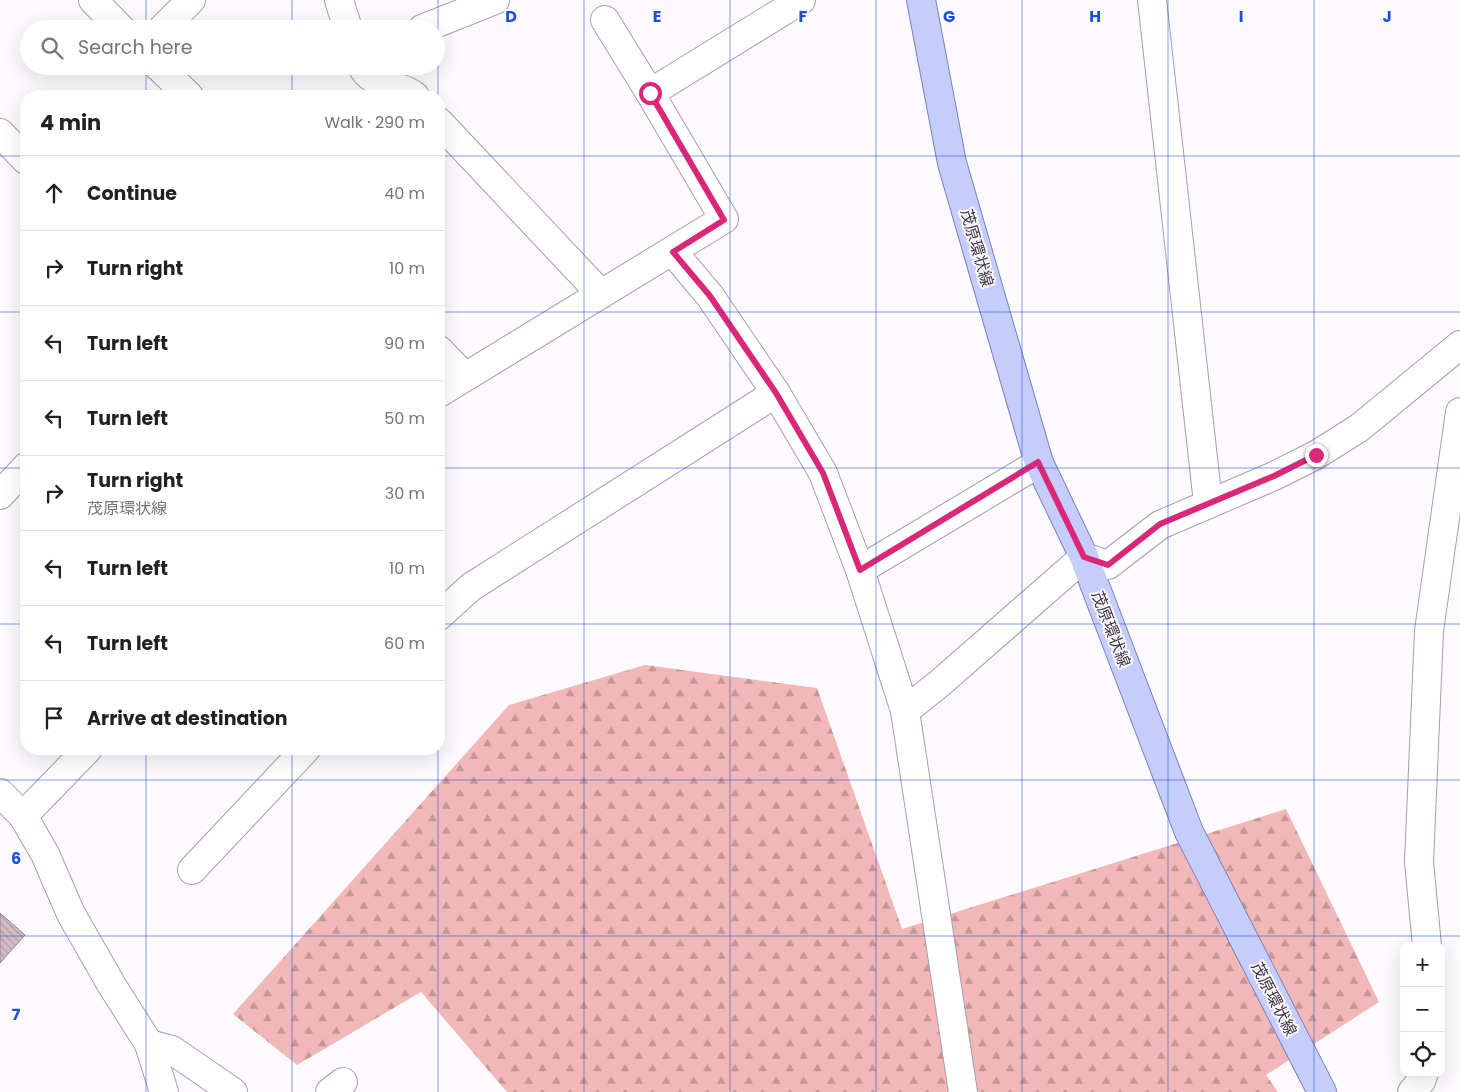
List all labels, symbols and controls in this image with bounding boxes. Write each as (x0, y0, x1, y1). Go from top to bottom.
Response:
text: D (505, 5, 517, 28)
text: E (653, 5, 661, 28)
text: F (799, 5, 808, 28)
text: G (943, 5, 955, 28)
text: H (1089, 5, 1101, 28)
text: I (1239, 5, 1243, 28)
text: J (1382, 5, 1392, 28)
search box (20, 20, 445, 75)
icon: search (38, 34, 66, 62)
text: Search here (78, 34, 192, 61)
route start (639, 82, 662, 105)
text: 4 min (40, 108, 101, 137)
text: Walk · 290 m (324, 111, 425, 134)
icon: ahead (40, 179, 68, 207)
text: Continue (87, 180, 177, 207)
text: 40 m (384, 182, 425, 205)
street label: 茂原環状線 (955, 206, 999, 290)
icon: right (40, 254, 68, 282)
text: Turn right (87, 255, 183, 282)
text: 10 m (389, 257, 425, 280)
icon: left (40, 329, 68, 357)
text: Turn left (87, 330, 168, 357)
text: 90 m (384, 332, 425, 355)
icon: left (40, 404, 68, 432)
text: Turn left (87, 405, 168, 432)
text: 50 m (384, 407, 425, 430)
route end (1305, 444, 1328, 467)
text: Turn right (87, 467, 183, 494)
icon: right (40, 479, 68, 507)
text: 30 m (385, 482, 425, 505)
text: 茂原環状線 (87, 497, 167, 520)
icon: left (40, 554, 68, 582)
text: Turn left (87, 555, 168, 582)
text: 10 m (389, 557, 425, 580)
street label: 茂原環状線 (1086, 588, 1136, 670)
icon: left (40, 629, 68, 657)
text: Turn left (87, 630, 168, 657)
text: 60 m (384, 632, 425, 655)
icon: arrive (40, 704, 68, 732)
text: Arrive at destination (87, 705, 288, 732)
text: 6 (11, 847, 21, 870)
map controls (1400, 942, 1445, 1077)
button: + (1400, 942, 1445, 987)
street label: 茂原環状線 (1246, 958, 1302, 1040)
button: − (1400, 987, 1445, 1032)
text: 7 (12, 1003, 21, 1026)
button: locate (1400, 1032, 1445, 1077)

